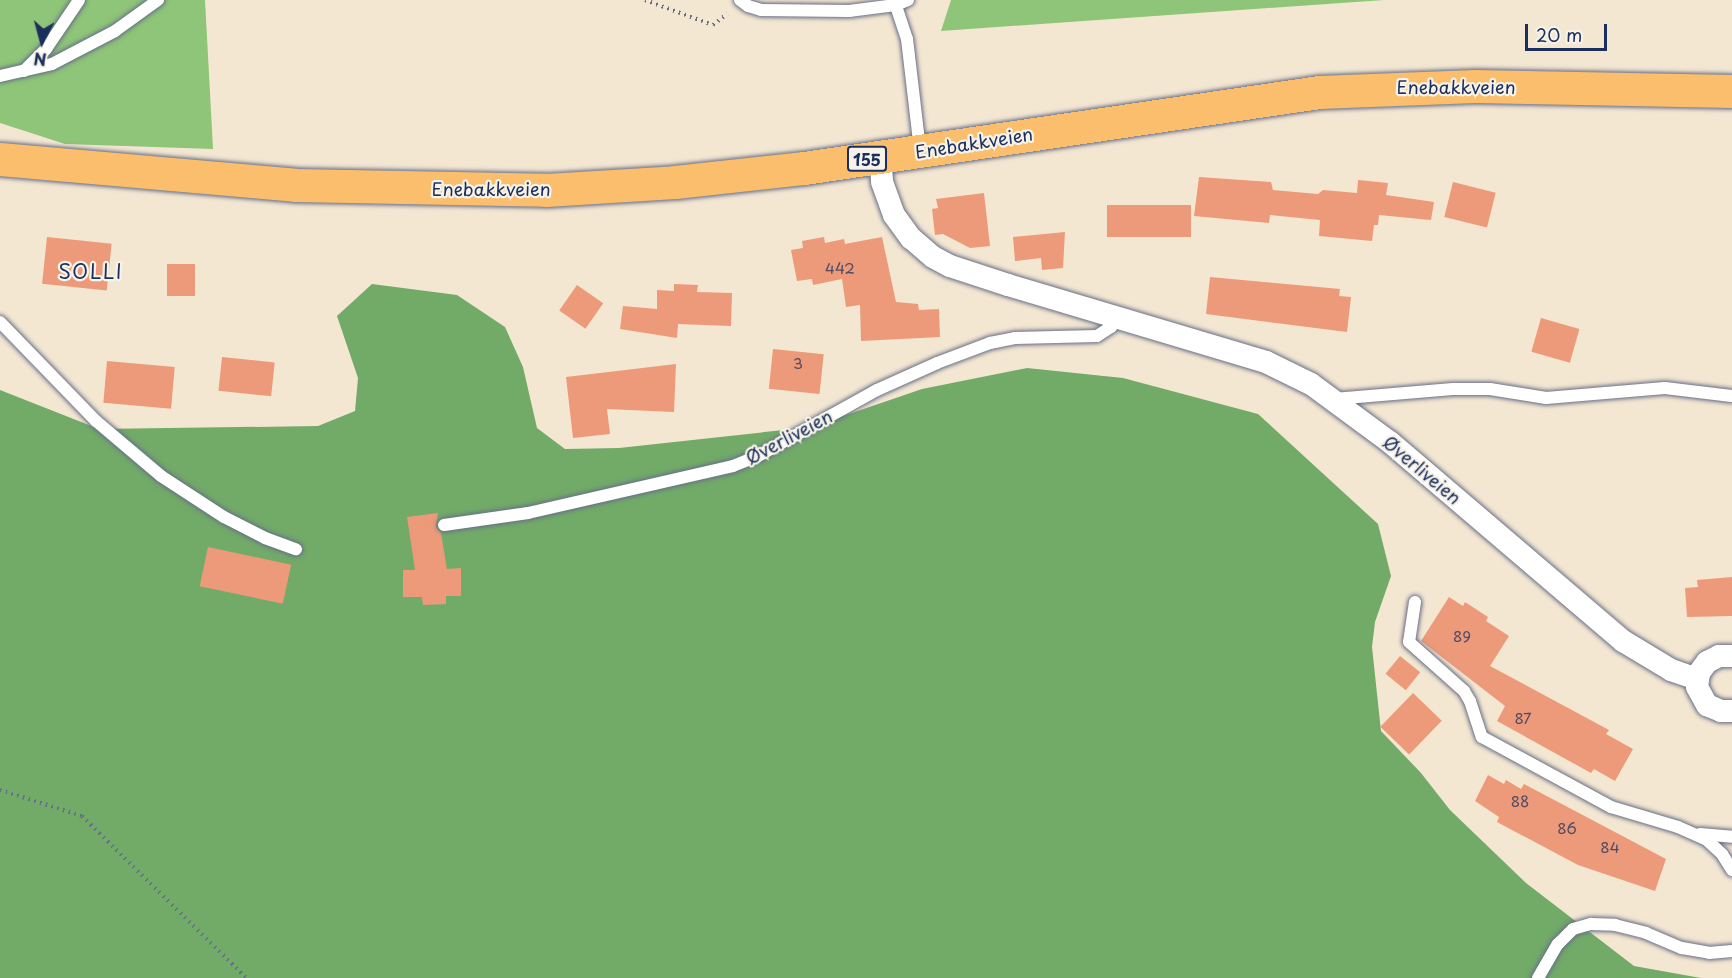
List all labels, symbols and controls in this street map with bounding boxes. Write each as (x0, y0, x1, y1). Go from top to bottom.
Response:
north arrow (12, 12, 72, 72)
scale bar (1528, 12, 1610, 50)
text: 20 m (1536, 21, 1582, 48)
text: N (33, 47, 48, 72)
street label: Enebakkveien (1396, 76, 1516, 98)
street label: Enebakkveien (914, 123, 1034, 163)
road number: 155 (846, 146, 888, 172)
street label: Enebakkveien (431, 178, 551, 200)
district label: SOLLI (59, 259, 123, 283)
house number: 442 (825, 259, 855, 277)
house number: 3 (793, 354, 803, 372)
street label: Øverliveien (742, 405, 836, 469)
street label: Øverliveien (1379, 431, 1465, 509)
house number: 89 (1453, 627, 1471, 645)
house number: 87 (1514, 709, 1532, 727)
house number: 88 (1511, 792, 1529, 810)
house number: 86 (1557, 819, 1577, 837)
house number: 84 (1600, 838, 1620, 856)

